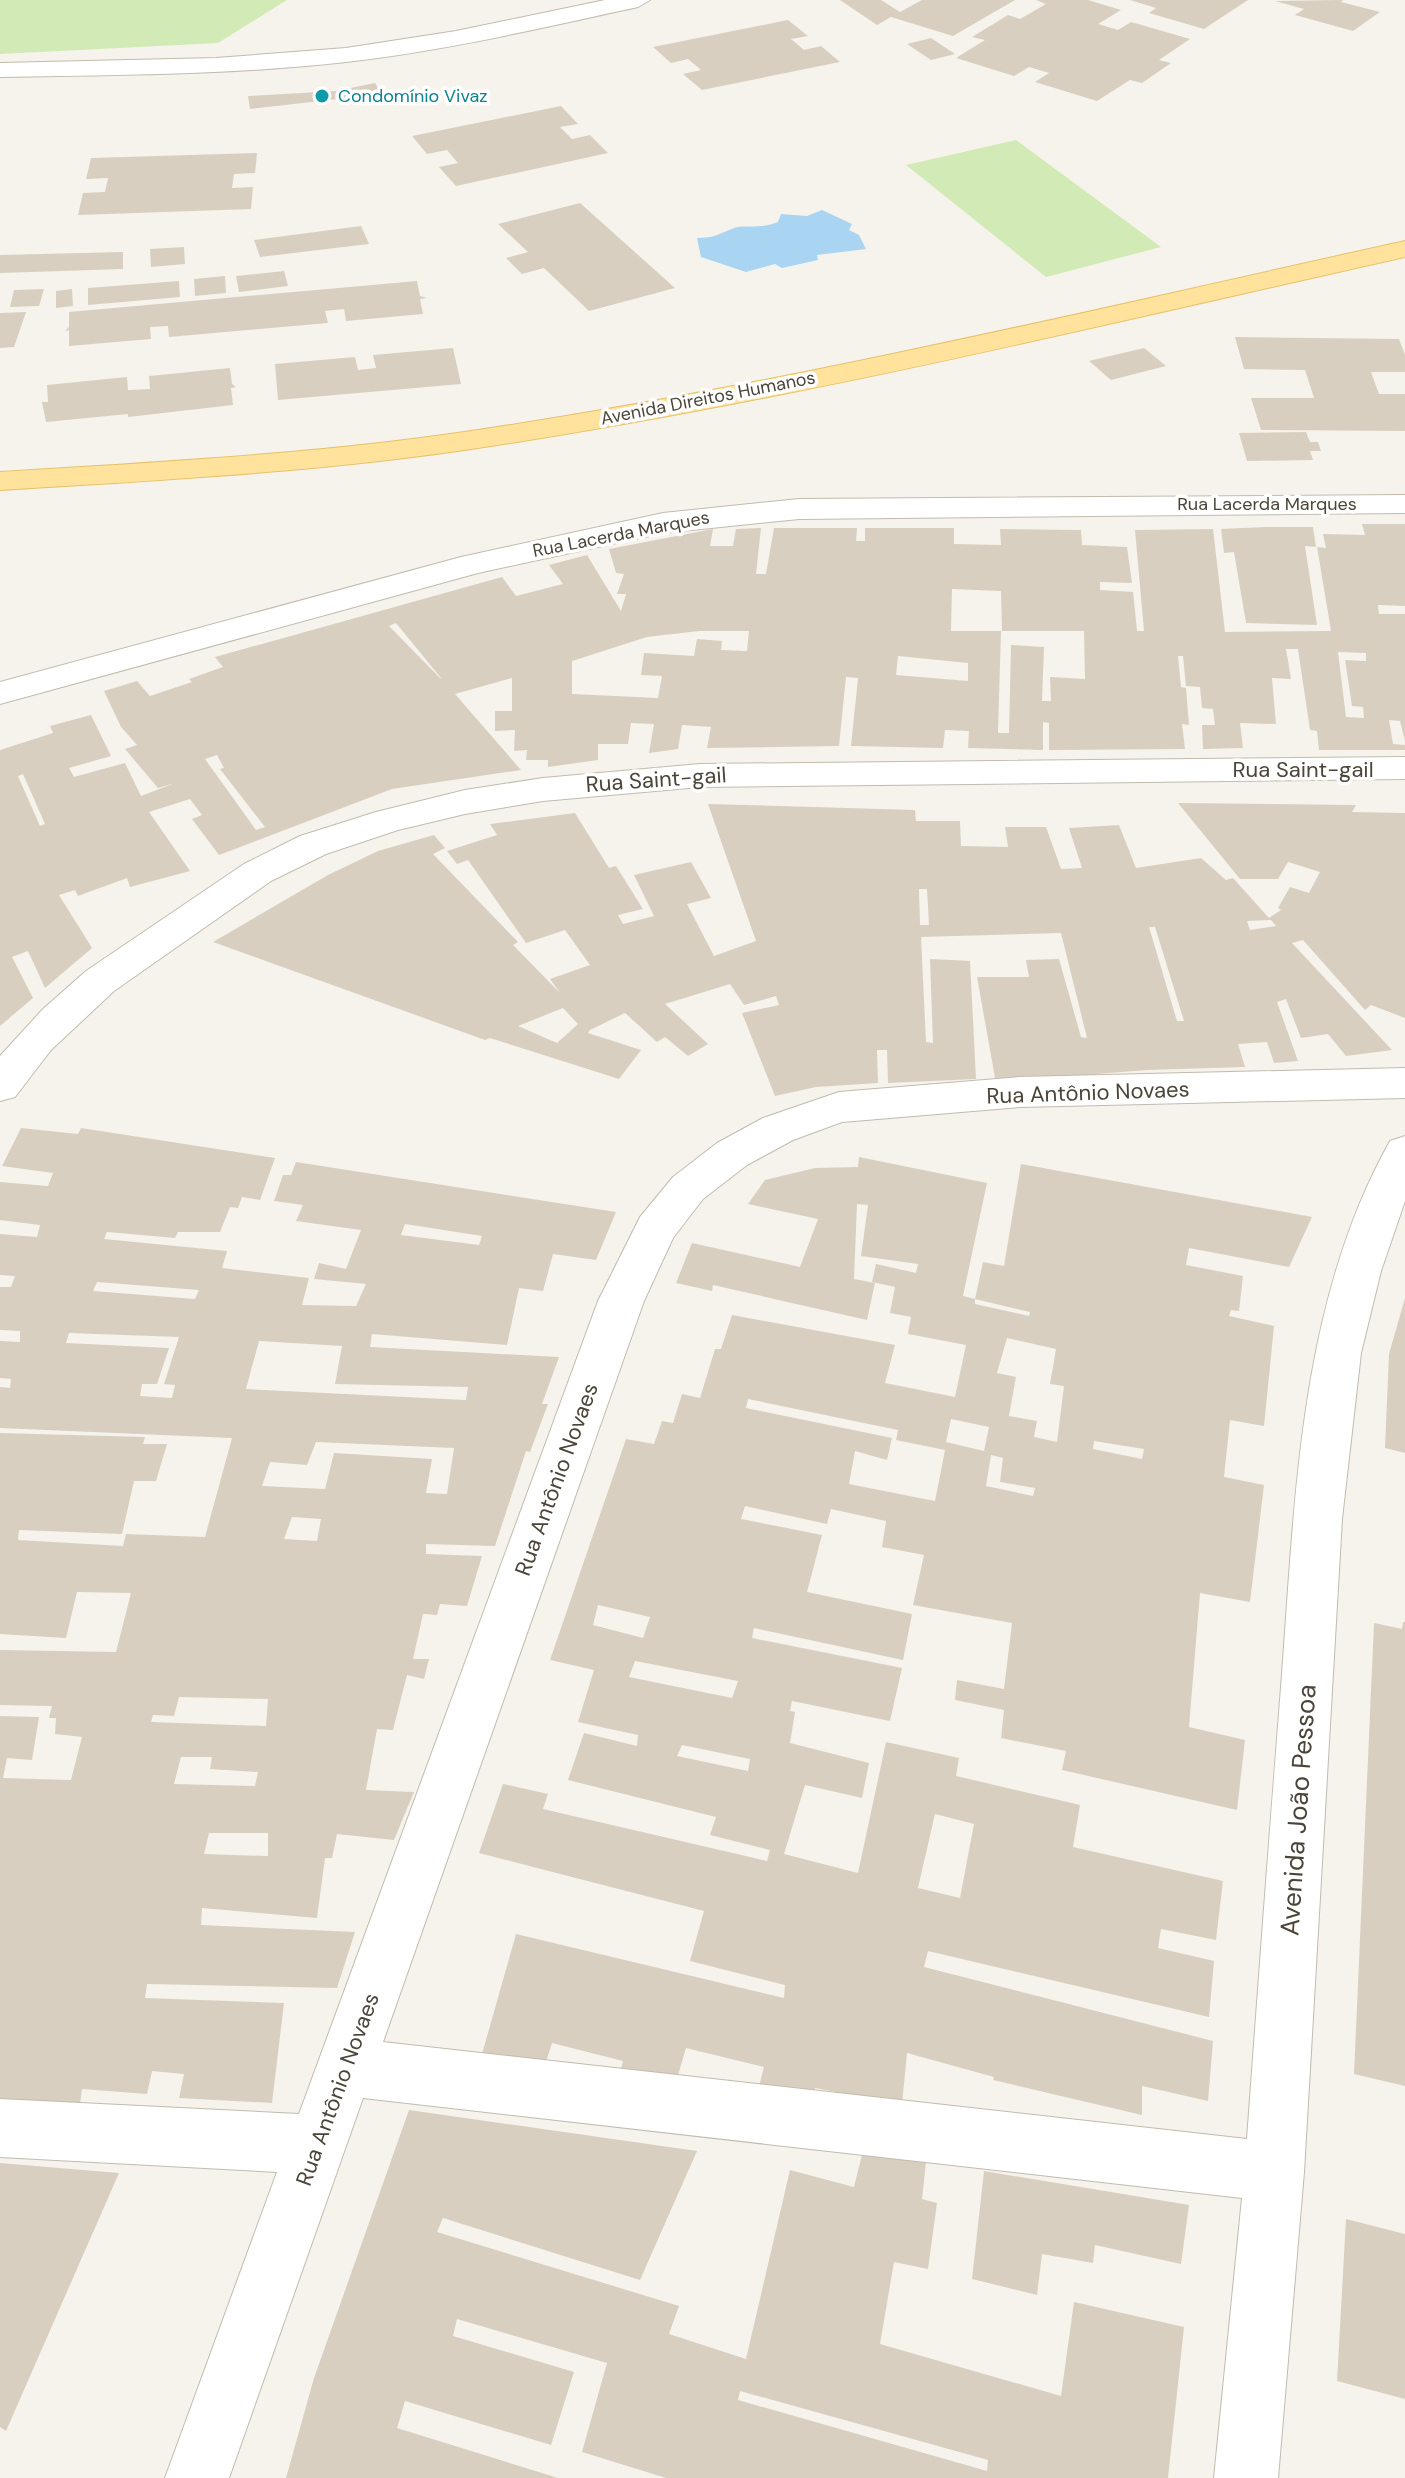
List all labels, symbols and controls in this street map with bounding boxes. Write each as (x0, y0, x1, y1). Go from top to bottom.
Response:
place label: Condomínio Vivaz (338, 84, 487, 108)
marker: Condomínio Vivaz (313, 87, 331, 105)
street label: Avenida Direitos Humanos (599, 365, 817, 431)
street label: Rua Lacerda Marques (1177, 492, 1357, 516)
street label: Rua Lacerda Marques (531, 505, 711, 563)
street label: Rua Saint-gail (1232, 755, 1374, 784)
street label: Rua Saint-gail (585, 760, 727, 799)
street label: Rua Antônio Novaes (986, 1074, 1190, 1111)
street label: Rua Antônio Novaes (508, 1379, 605, 1580)
street label: Avenida João Pessoa (1272, 1683, 1324, 1937)
street label: Rua Antônio Novaes (289, 1989, 386, 2190)

